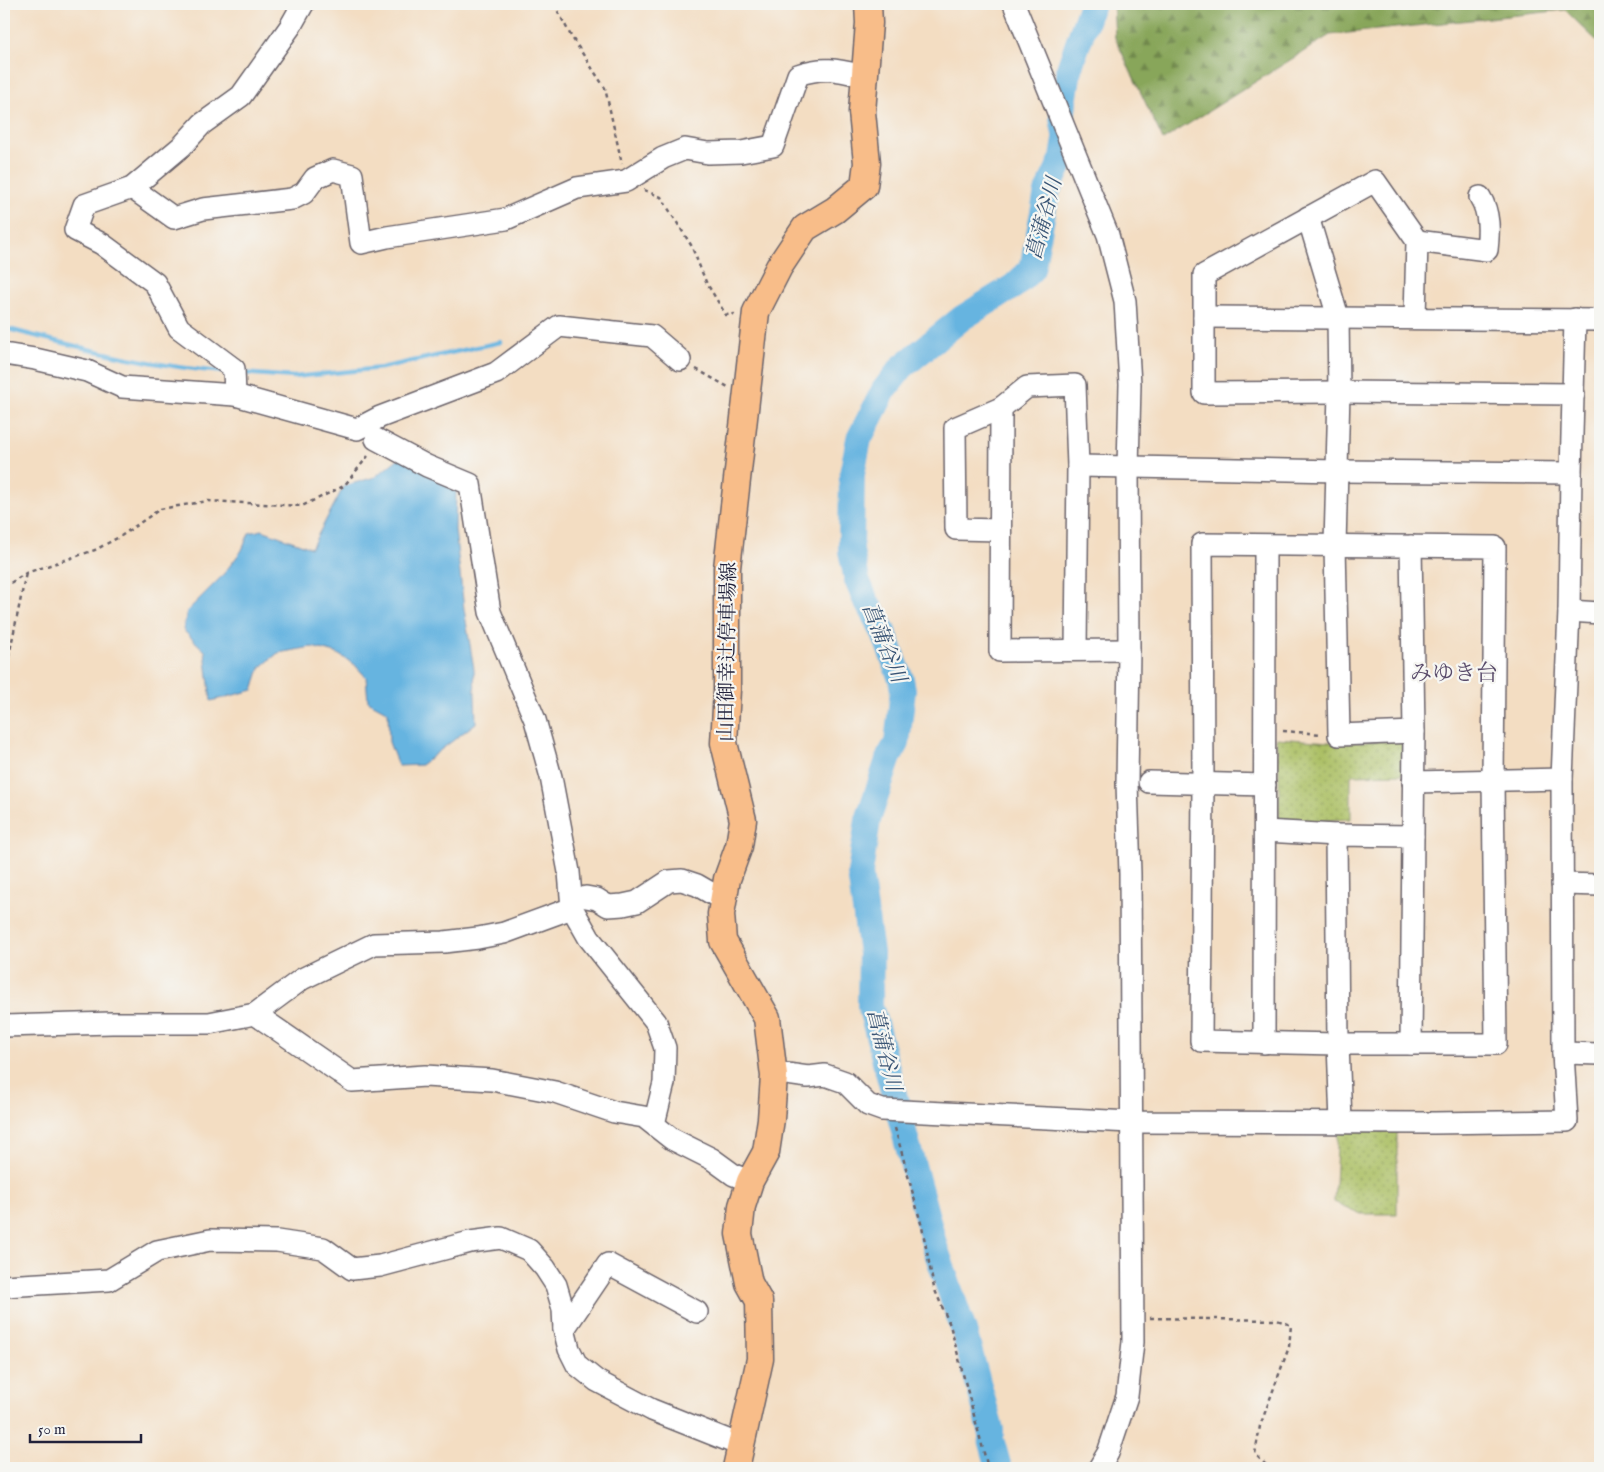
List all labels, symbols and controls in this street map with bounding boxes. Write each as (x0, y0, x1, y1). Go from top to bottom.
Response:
water label: 菖蒲谷川 (1021, 173, 1069, 263)
street label: 山田御幸辻停車場線 (714, 562, 742, 742)
water label: 菖蒲谷川 (855, 599, 912, 689)
district label: みゆき台 (1410, 660, 1498, 688)
water label: 菖蒲谷川 (860, 1006, 907, 1096)
scale bar (30, 1412, 141, 1444)
text: 50 m (38, 1420, 66, 1439)

